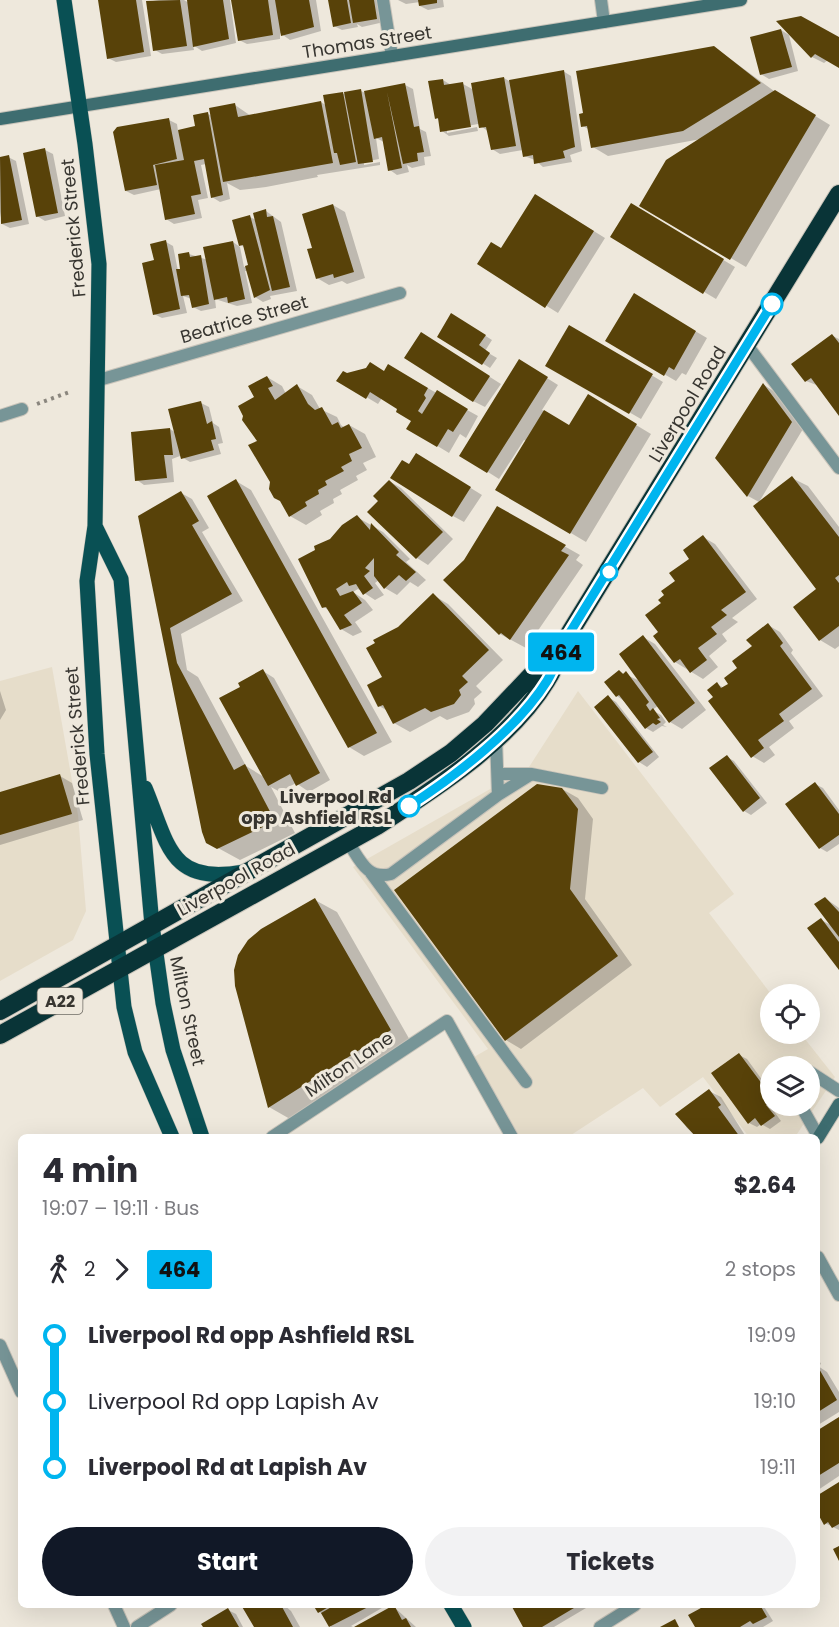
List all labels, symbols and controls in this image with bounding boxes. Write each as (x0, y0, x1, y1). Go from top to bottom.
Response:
street label: Thomas Street (301, 19, 433, 65)
street label: Frederick Street (54, 158, 92, 298)
street label: Beatrice Street (177, 289, 311, 349)
unlabelled marker (761, 293, 783, 315)
street label: Liverpool Road (642, 341, 732, 467)
unlabelled marker (600, 563, 618, 581)
line badge: 464 (526, 632, 596, 672)
text: 464 (540, 638, 582, 667)
street label: Frederick Street (58, 666, 96, 806)
place label: Liverpool Rd opp Ashfield RSL (241, 784, 392, 830)
marker: Liverpool Rd opp Ashfield RSL (398, 795, 420, 817)
street label: Liverpool Road (172, 836, 300, 922)
street label: Milton Street (164, 954, 212, 1068)
map controls (760, 984, 820, 1116)
button: locate (760, 984, 820, 1044)
road number: A22 (38, 988, 82, 1014)
street label: Milton Lane (300, 1025, 398, 1103)
button: layers (760, 1056, 820, 1116)
text: 4 min (42, 1147, 138, 1194)
text: $2.64 (734, 1170, 796, 1201)
text: 19:07 – 19:11 · Bus (42, 1194, 199, 1222)
icon: walk (42, 1253, 75, 1286)
icon: forward (105, 1253, 138, 1286)
text: 2 (84, 1255, 96, 1283)
text: 464 (159, 1255, 200, 1284)
text: 2 stops (725, 1255, 796, 1283)
text: Liverpool Rd opp Ashfield RSL (88, 1320, 414, 1351)
text: 19:09 (748, 1321, 796, 1349)
text: Liverpool Rd opp Lapish Av (88, 1386, 379, 1417)
text: 19:10 (754, 1387, 796, 1415)
text: Liverpool Rd at Lapish Av (88, 1452, 367, 1483)
text: 19:11 (760, 1453, 796, 1481)
button: Start (42, 1527, 413, 1596)
button: Tickets (425, 1527, 796, 1596)

